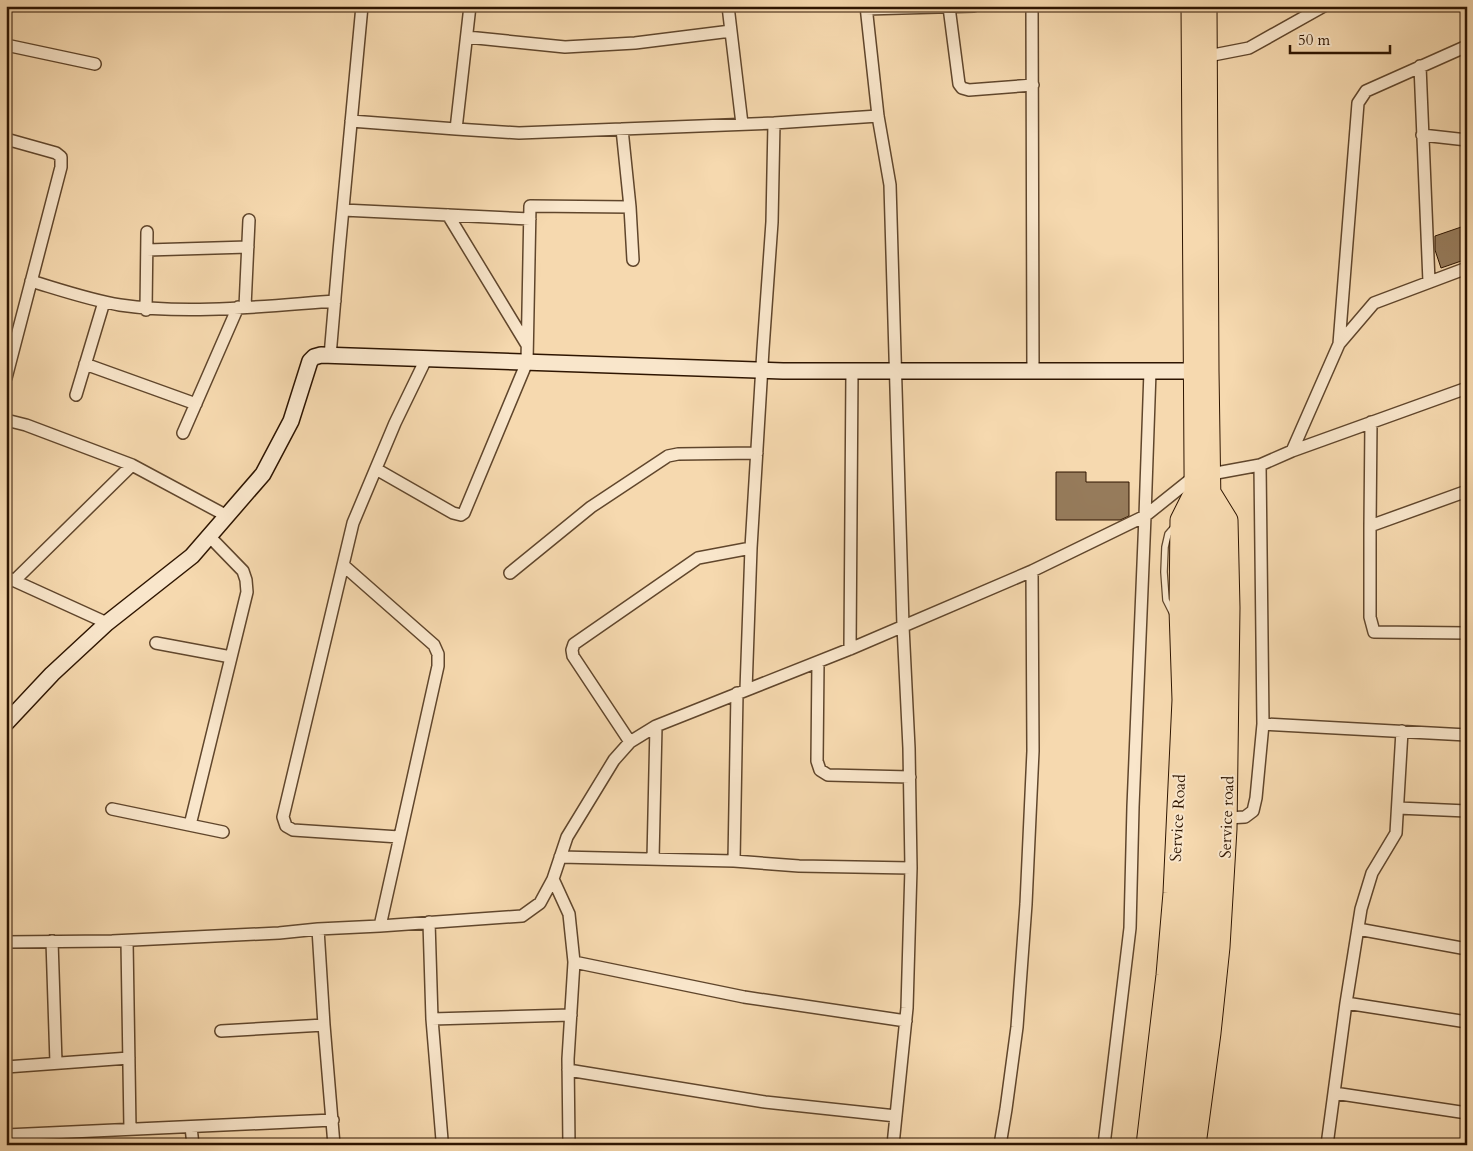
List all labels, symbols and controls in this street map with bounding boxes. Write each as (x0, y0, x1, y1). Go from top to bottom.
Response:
scale bar (1290, 22, 1390, 54)
text: 50 m (1298, 30, 1330, 50)
street label: Service Road (1165, 773, 1191, 862)
street label: Service road (1215, 775, 1239, 859)

